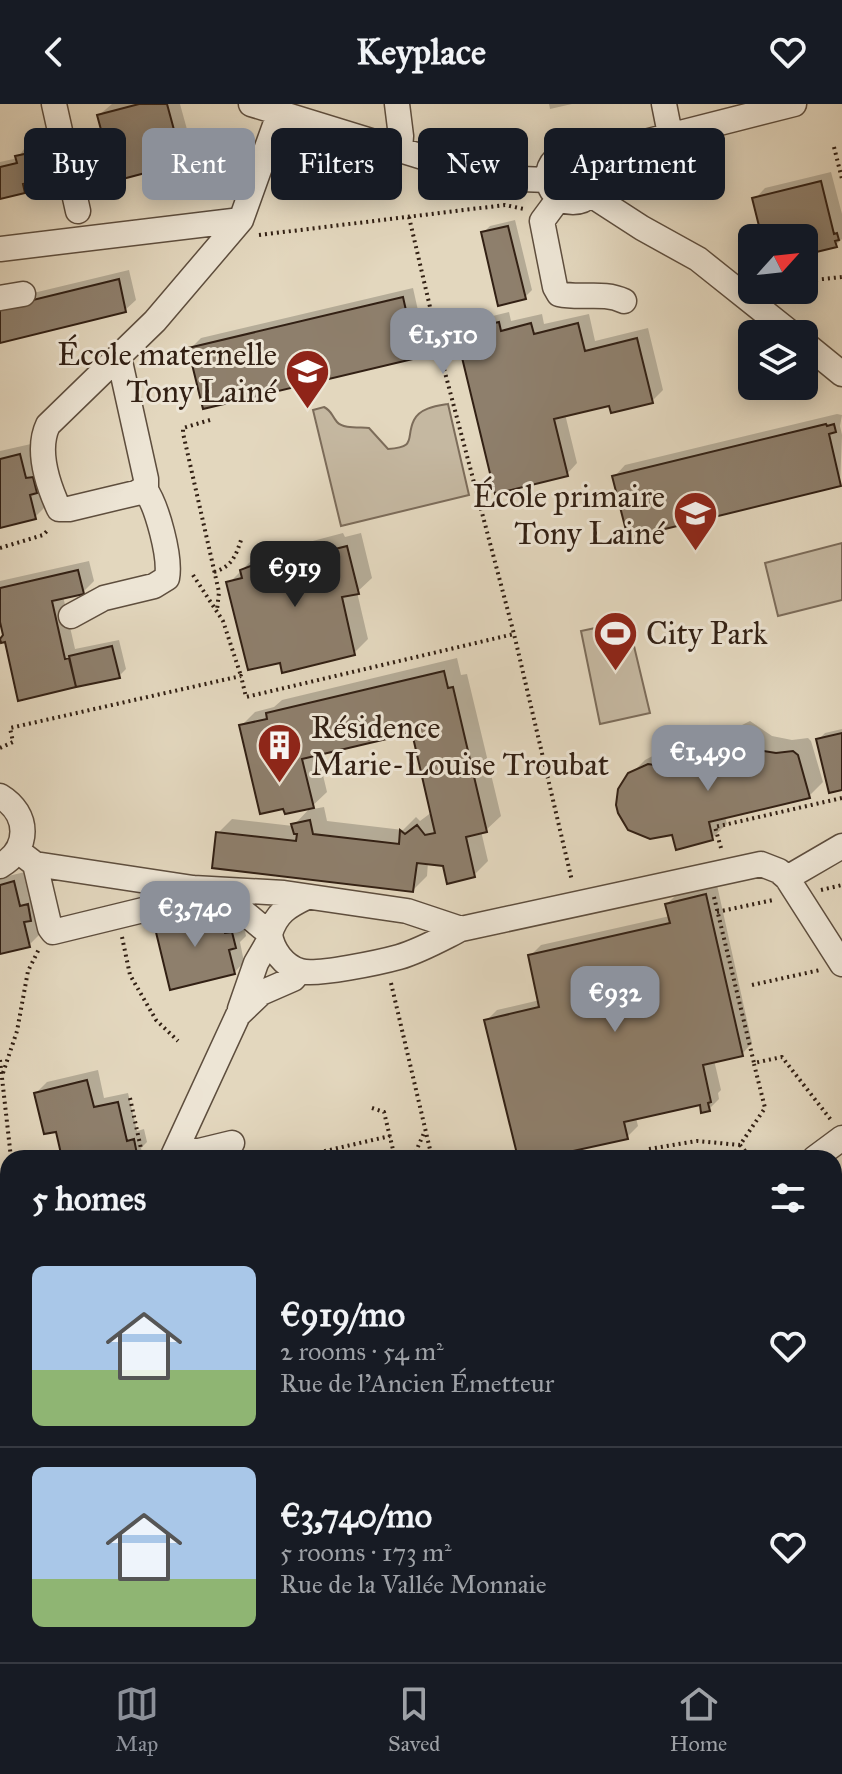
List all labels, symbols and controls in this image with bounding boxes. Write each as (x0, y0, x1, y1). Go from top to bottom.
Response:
icon: back (32, 30, 76, 74)
text: Keyplace (356, 30, 486, 74)
icon: heart (766, 30, 810, 74)
chip: Buy (24, 128, 126, 200)
chip: Rent (142, 128, 255, 200)
chip: Filters (271, 128, 402, 200)
chip: New (418, 128, 528, 200)
chip: Apartment (544, 128, 725, 200)
north arrow (738, 224, 818, 304)
map controls (738, 224, 818, 400)
pin: €1,510 (378, 308, 508, 376)
text: €1,510 (408, 318, 478, 350)
button: layers (738, 320, 818, 400)
place label: École maternelle Tony Lainé (57, 334, 278, 411)
school or university icon: École maternelle Tony Lainé (284, 348, 332, 411)
place label: École primaire Tony Lainé (473, 476, 666, 553)
school or university icon: École primaire Tony Lainé (672, 490, 720, 553)
pin: €919 (248, 541, 342, 609)
text: €919 (268, 551, 322, 583)
sports icon: City Park (591, 609, 639, 672)
place label: City Park (646, 614, 768, 653)
place label: Résidence Marie-Louise Troubat (311, 708, 609, 784)
building icon: Résidence Marie-Louise Troubat (256, 721, 304, 784)
pin: €1,490 (643, 725, 773, 793)
text: €1,490 (670, 735, 746, 767)
pin: €3,740 (130, 881, 260, 949)
text: €3,740 (158, 891, 232, 923)
pin: €932 (568, 966, 662, 1034)
text: €932 (589, 976, 641, 1008)
icon: filters (766, 1176, 810, 1220)
text: 5 homes (32, 1178, 146, 1219)
text: €919/mo (280, 1294, 405, 1335)
icon: home (96, 1298, 192, 1394)
icon: heart (766, 1324, 810, 1368)
text: 2 rooms · 54 m² (280, 1335, 444, 1367)
text: Rue de l'Ancien Émetteur (280, 1367, 554, 1399)
text: €3,740/mo (280, 1495, 432, 1536)
icon: home (96, 1499, 192, 1595)
icon: heart (766, 1525, 810, 1569)
text: 5 rooms · 173 m² (280, 1536, 452, 1568)
text: Rue de la Vallée Monnaie (280, 1568, 547, 1600)
tab: Map (115, 1682, 159, 1757)
tab: Saved (388, 1682, 440, 1757)
tab: Home (670, 1682, 727, 1757)

